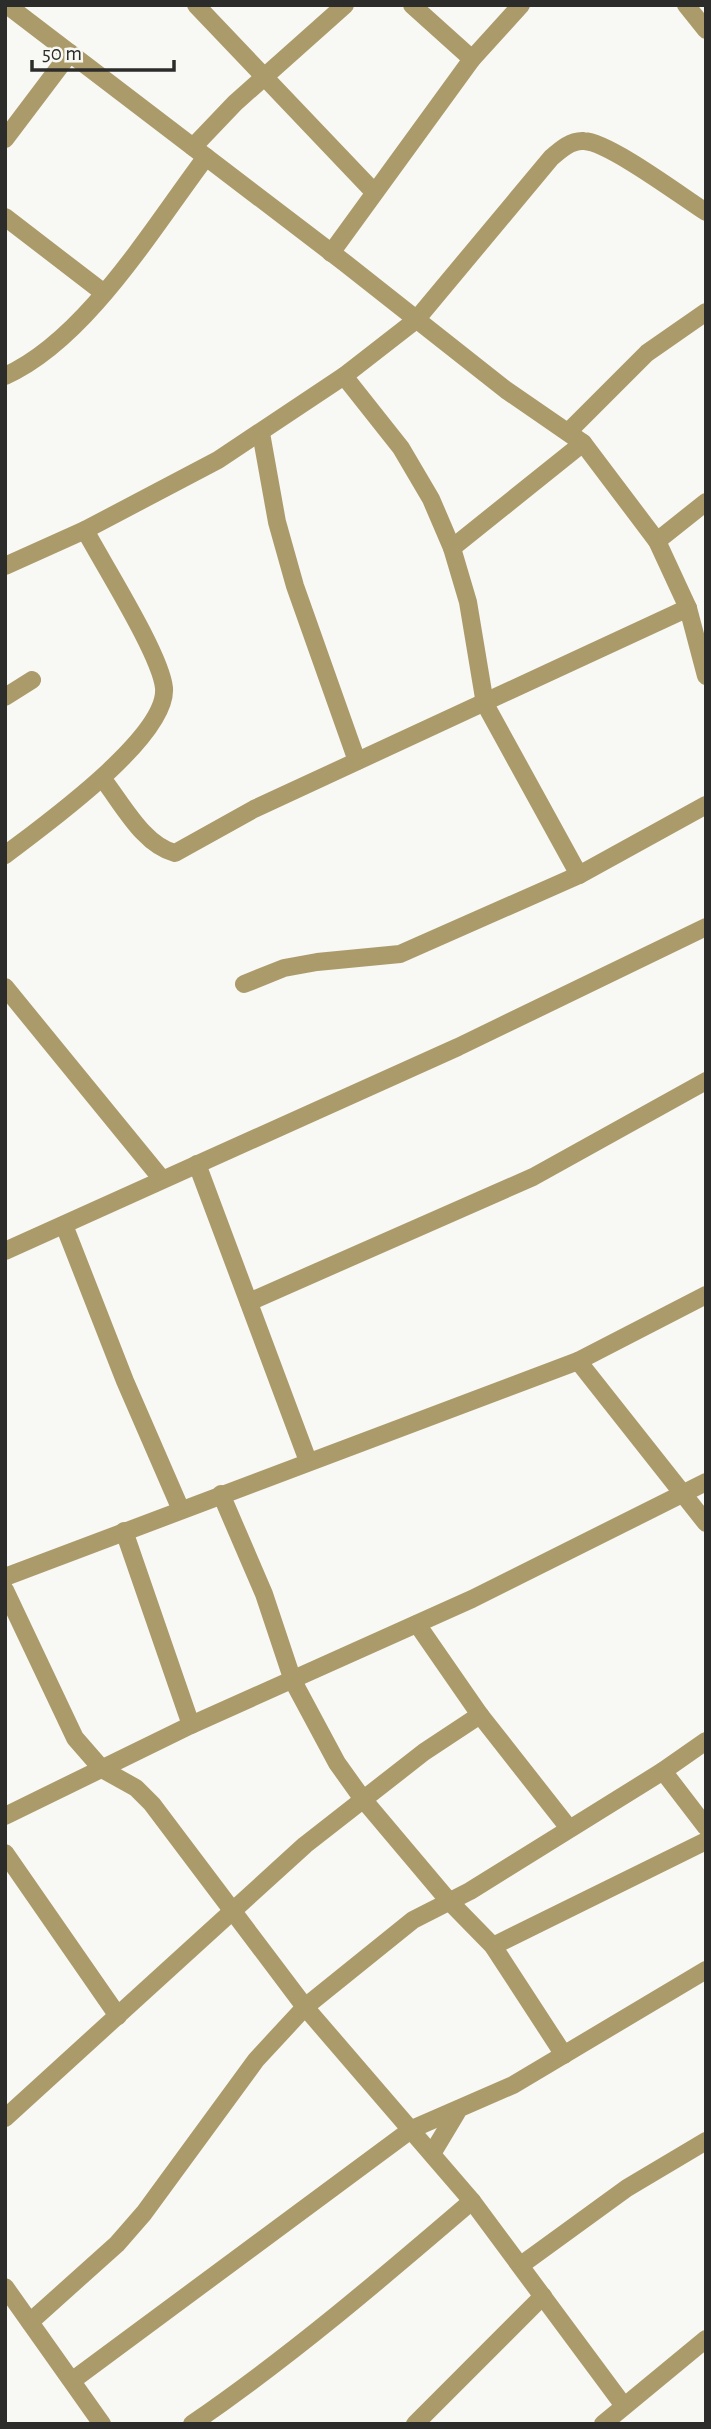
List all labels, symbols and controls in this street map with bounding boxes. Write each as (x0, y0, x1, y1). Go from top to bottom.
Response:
scale bar (32, 28, 173, 72)
text: 50 m (42, 43, 82, 64)

